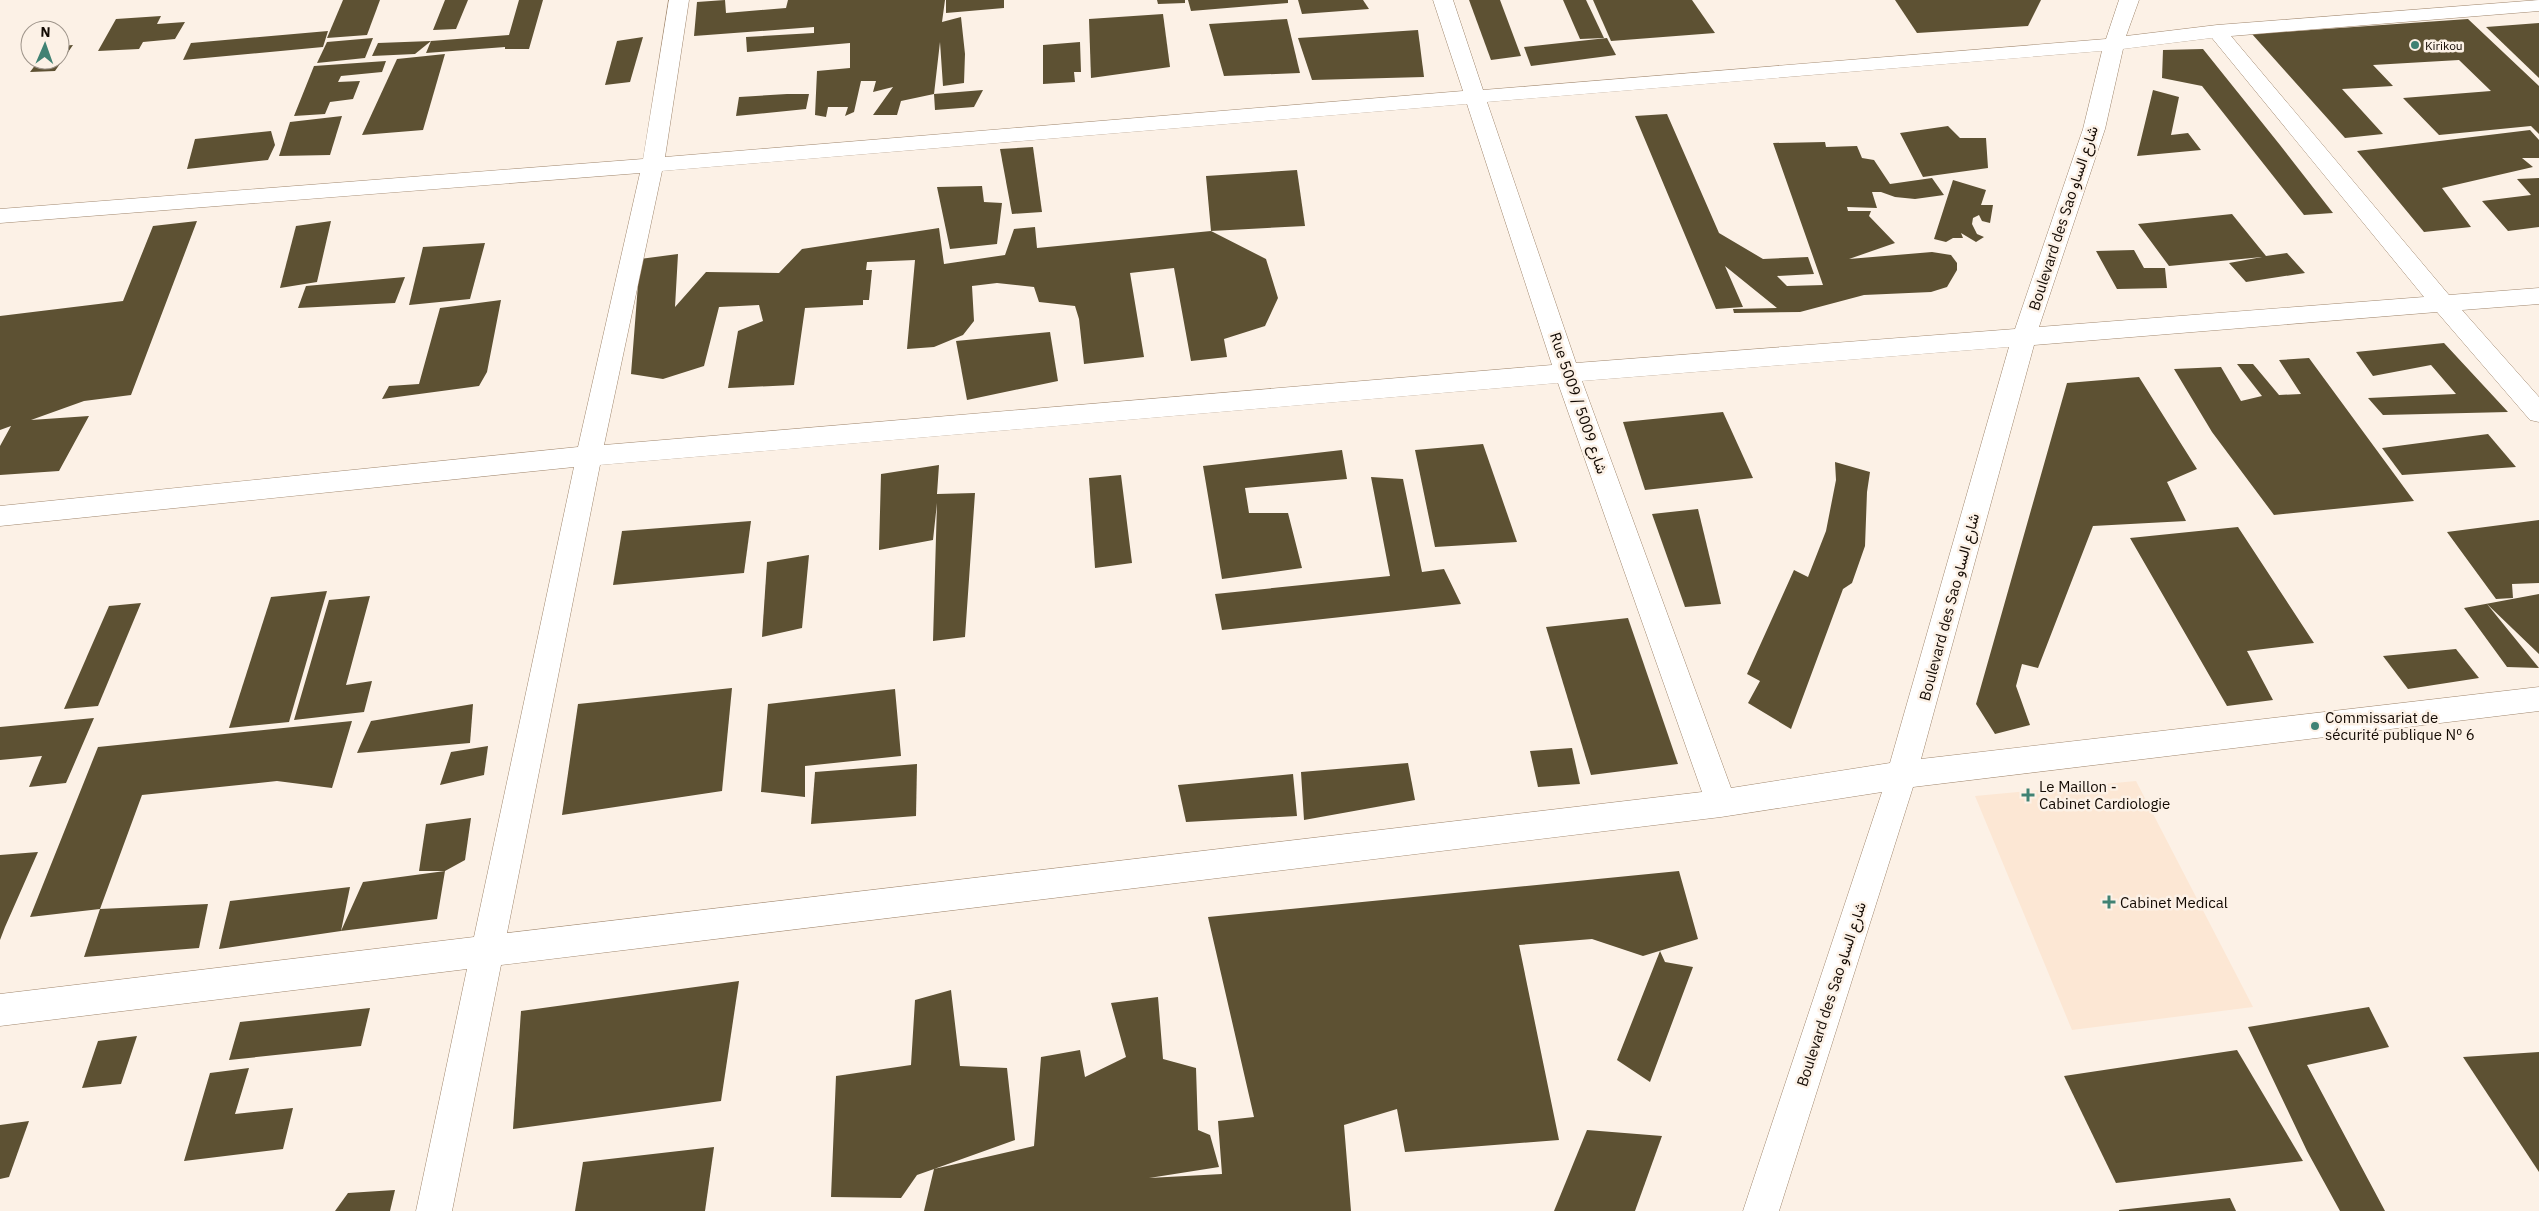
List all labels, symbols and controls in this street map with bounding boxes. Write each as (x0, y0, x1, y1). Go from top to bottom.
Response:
north arrow (20, 20, 70, 70)
text: N (40, 23, 51, 41)
place label: Kirikou (2425, 38, 2463, 53)
marker: Kirikou (2409, 39, 2421, 51)
street label: Boulevard des Sao شارع الساو (2024, 123, 2104, 313)
street label: Rue 5009 / شارع 5009 (1544, 330, 1612, 477)
street label: Boulevard des Sao شارع الساو (1915, 511, 1985, 703)
place label: Commissariat de sécurité publique Nº 6 (2325, 708, 2475, 744)
marker: Commissariat de sécurité publique Nº 6 (2309, 720, 2321, 732)
place label: Le Maillon - Cabinet Cardiologie (2039, 777, 2170, 813)
marker: Le Maillon - Cabinet Cardiologie (2021, 788, 2035, 802)
place label: Cabinet Medical (2120, 893, 2228, 912)
marker: Cabinet Medical (2102, 895, 2116, 909)
street label: Boulevard des Sao شارع الساو (1792, 899, 1872, 1089)

